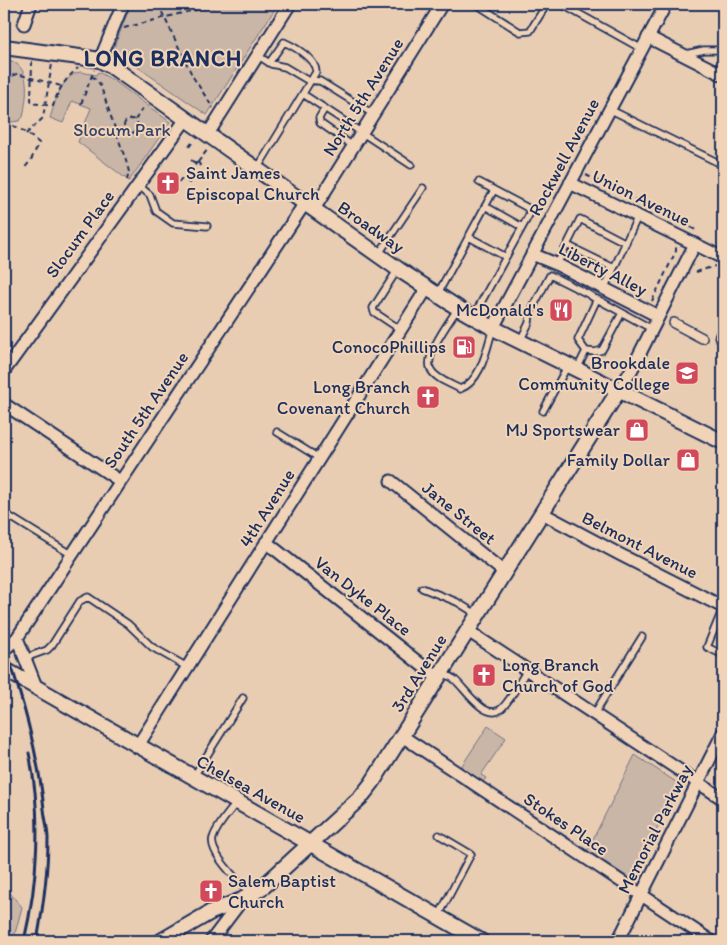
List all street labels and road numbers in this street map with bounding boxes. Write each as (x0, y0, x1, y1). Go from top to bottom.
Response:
street label: North 5th Avenue (318, 34, 408, 160)
street label: Rockwell Avenue (524, 95, 604, 219)
street label: Union Avenue (588, 165, 694, 231)
street label: Slocum Place (41, 186, 119, 282)
street label: Broadway (333, 196, 409, 258)
street label: Liberty Alley (555, 237, 651, 301)
street label: South 5th Avenue (99, 347, 193, 473)
street label: 4th Avenue (234, 465, 300, 551)
street label: Jane Street (418, 477, 501, 550)
street label: Belmont Avenue (578, 506, 702, 584)
street label: Van Dyke Place (310, 551, 416, 641)
street label: 3rd Avenue (386, 630, 452, 716)
street label: Chelsea Avenue (193, 750, 309, 828)
street label: Memorial Parkway (613, 760, 697, 897)
street label: Stokes Place (519, 788, 613, 860)

